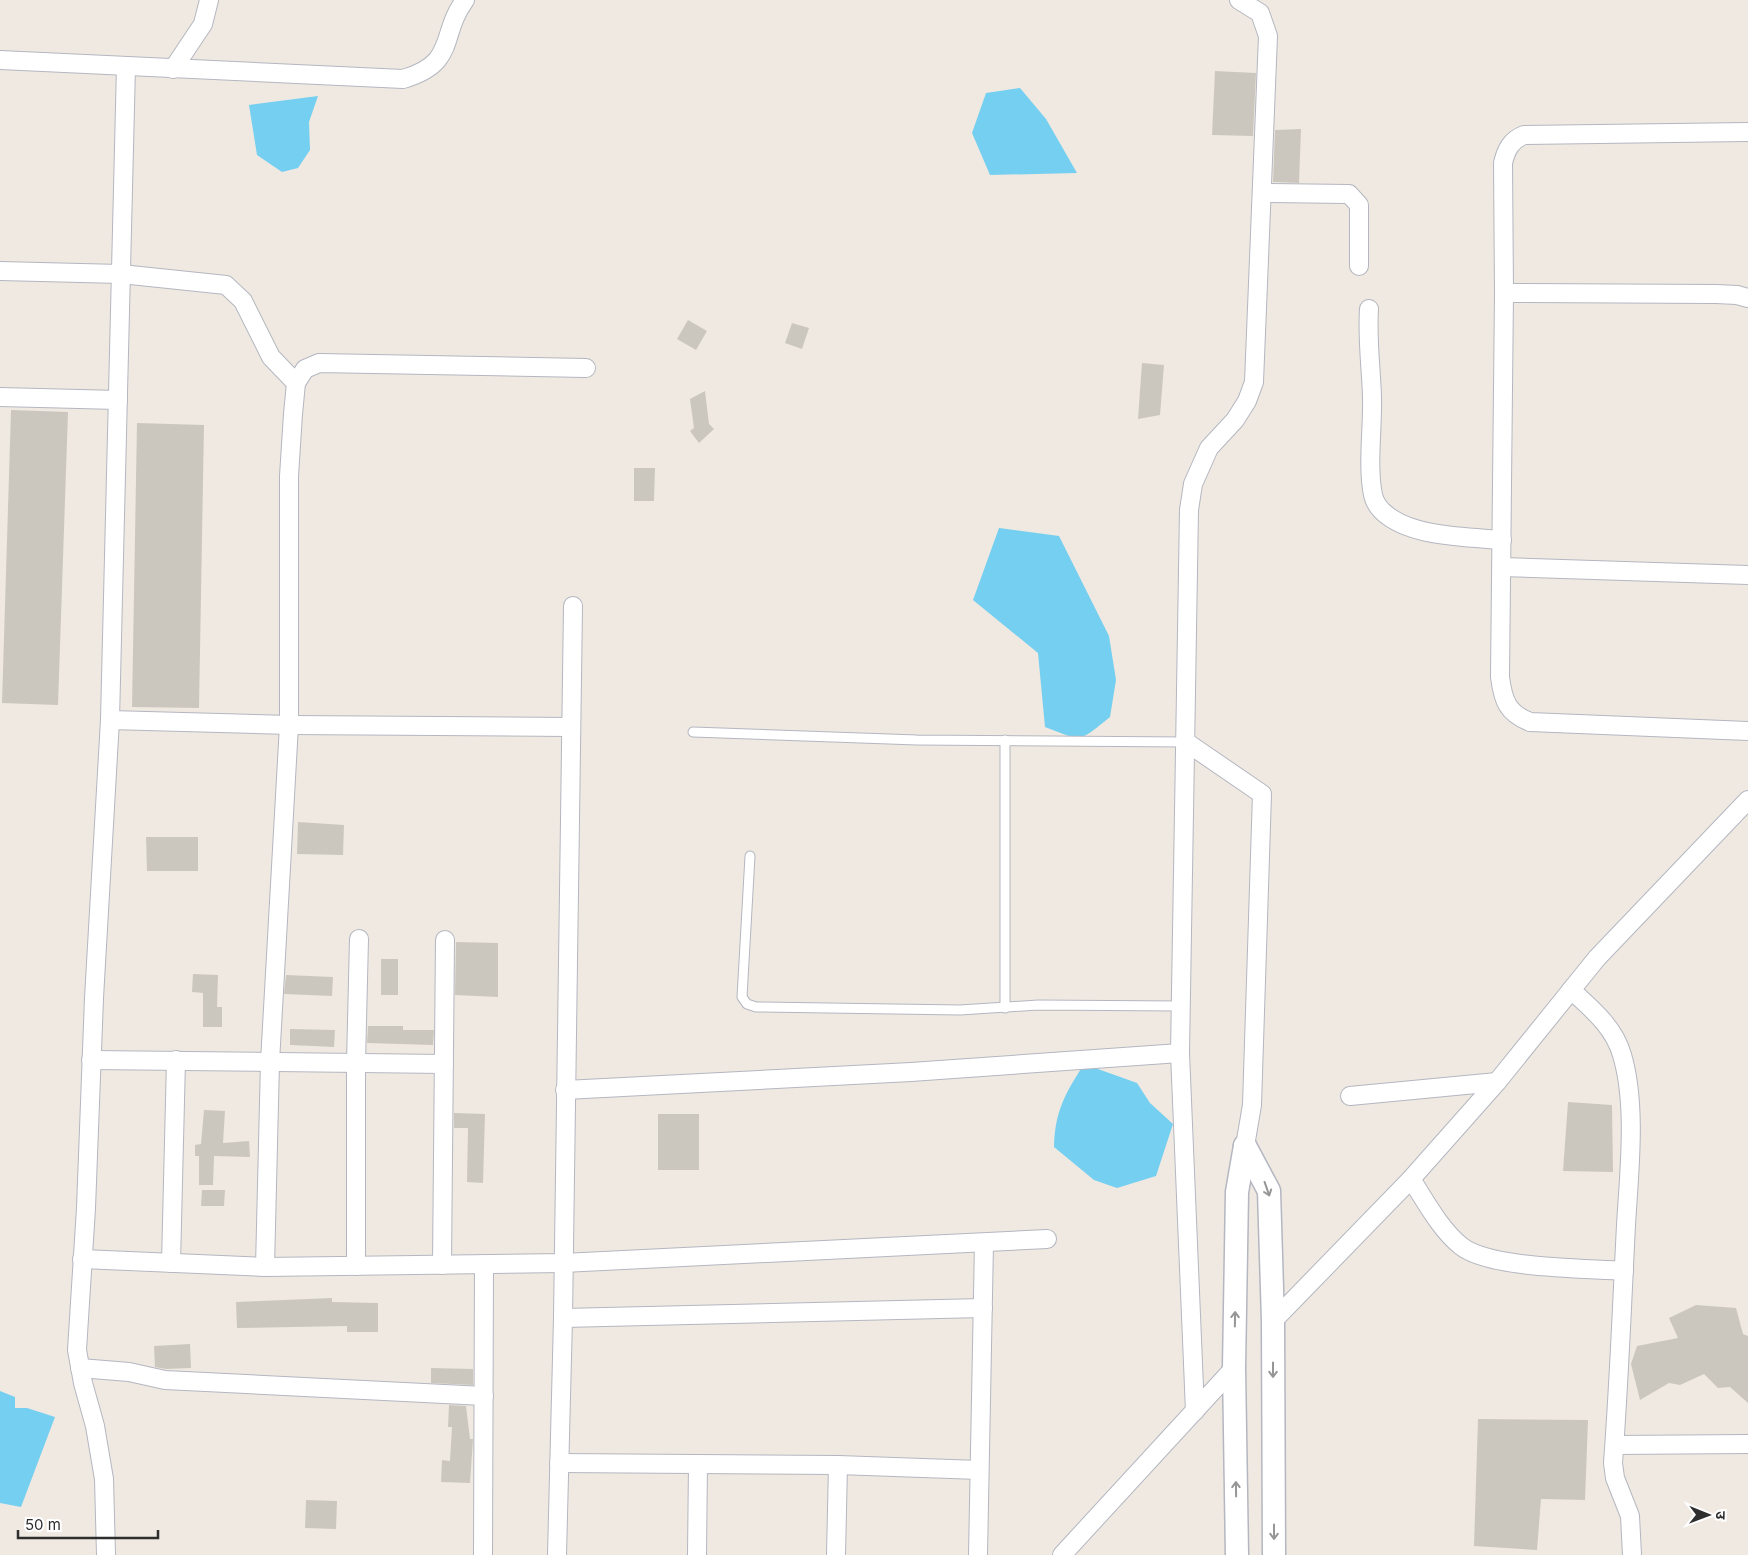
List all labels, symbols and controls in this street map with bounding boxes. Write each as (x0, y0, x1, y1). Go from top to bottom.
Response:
one-way arrow (1262, 1181, 1272, 1197)
one-way arrow (1230, 1312, 1240, 1328)
one-way arrow (1268, 1361, 1278, 1377)
one-way arrow (1231, 1481, 1241, 1498)
north arrow (1683, 1490, 1733, 1540)
scale bar (18, 1508, 158, 1540)
text: उ (1713, 1511, 1730, 1520)
text: 50 m (25, 1515, 61, 1534)
one-way arrow (1269, 1524, 1279, 1540)

